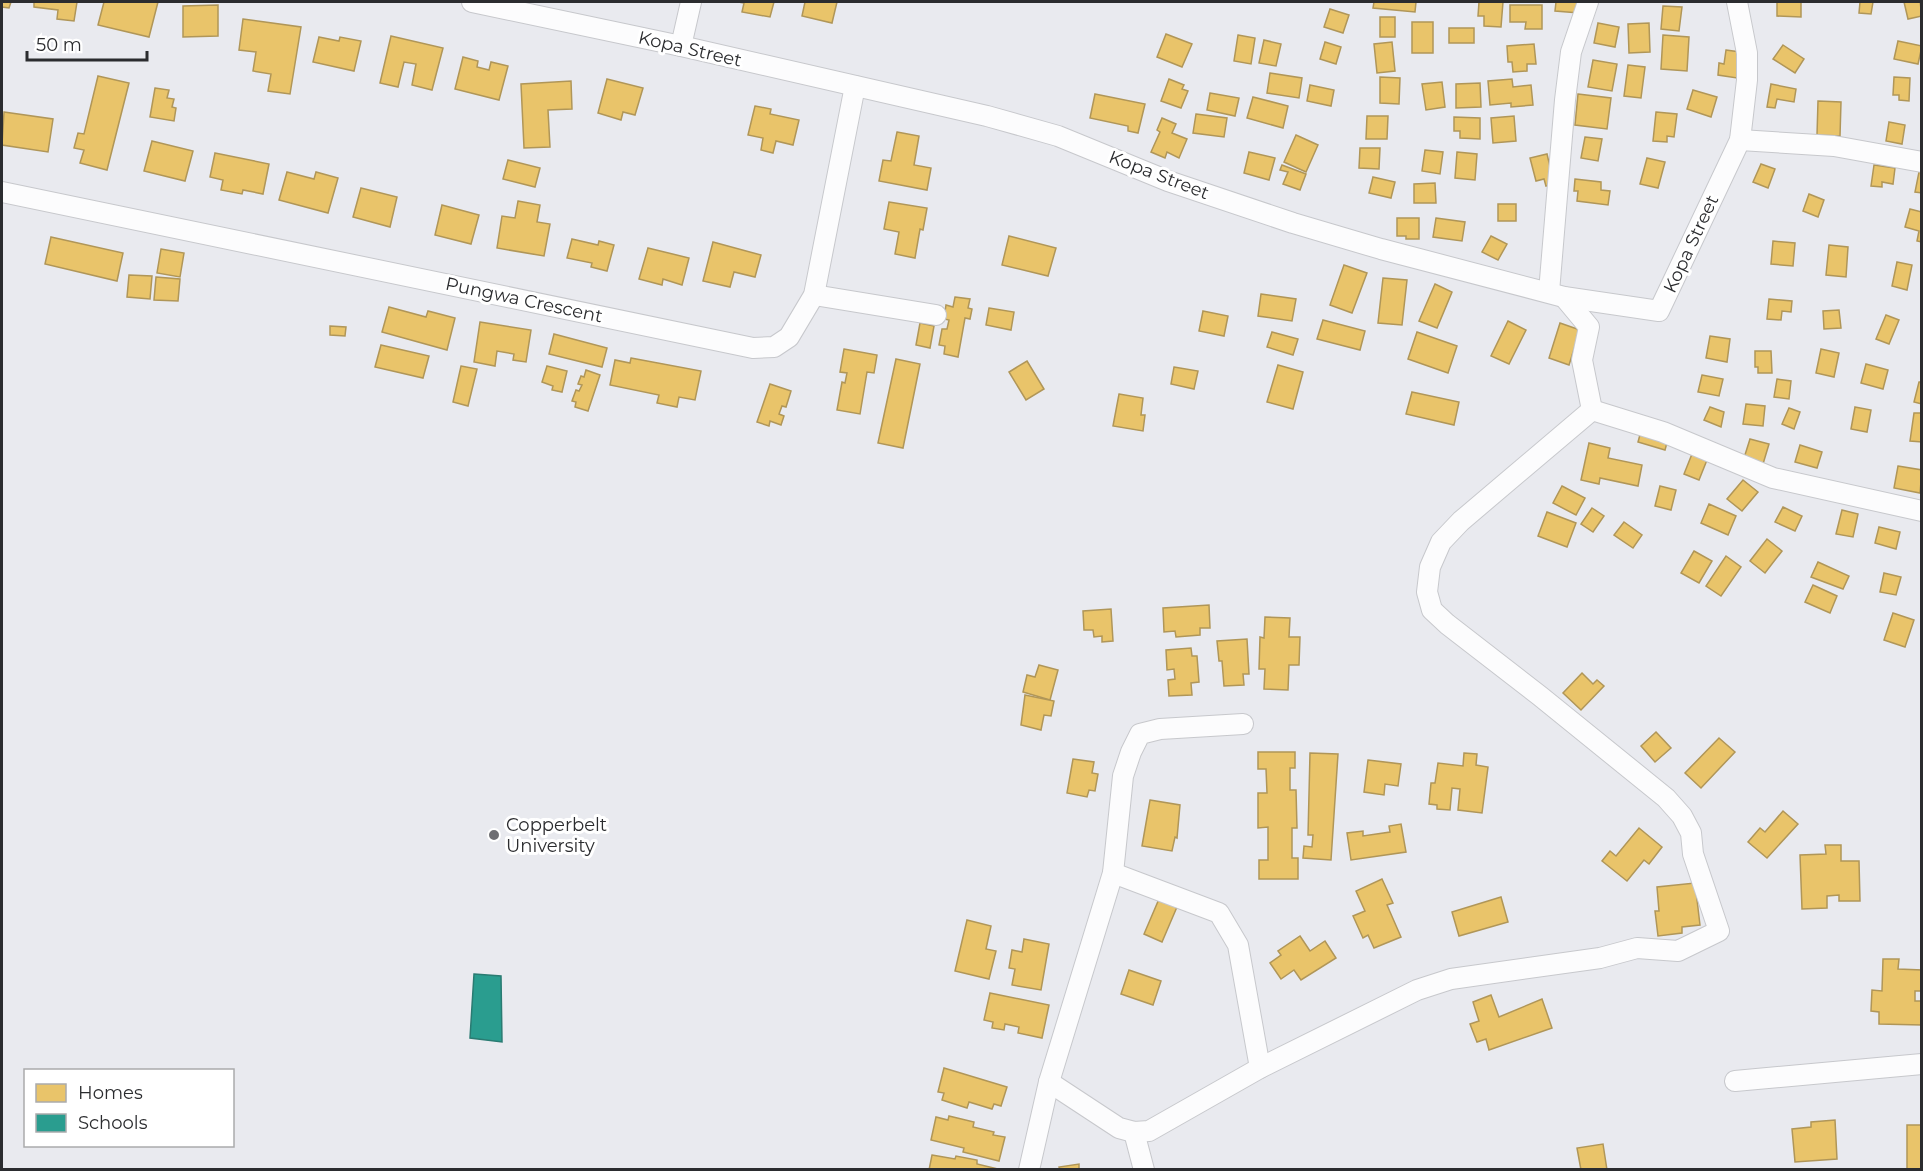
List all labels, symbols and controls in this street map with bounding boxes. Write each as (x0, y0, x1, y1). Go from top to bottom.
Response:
scale bar (27, 24, 147, 62)
street label: Kopa Street (636, 26, 744, 72)
text: 50 m (36, 34, 82, 56)
street label: Kopa Street (1106, 146, 1212, 204)
street label: Kopa Street (1659, 192, 1723, 296)
street label: Pungwa Crescent (443, 273, 605, 327)
place label: Copperbelt University (506, 814, 607, 857)
marker: Copperbelt University (487, 828, 501, 842)
legend (24, 1069, 234, 1147)
text: Homes (78, 1082, 143, 1104)
text: Schools (78, 1112, 148, 1134)

